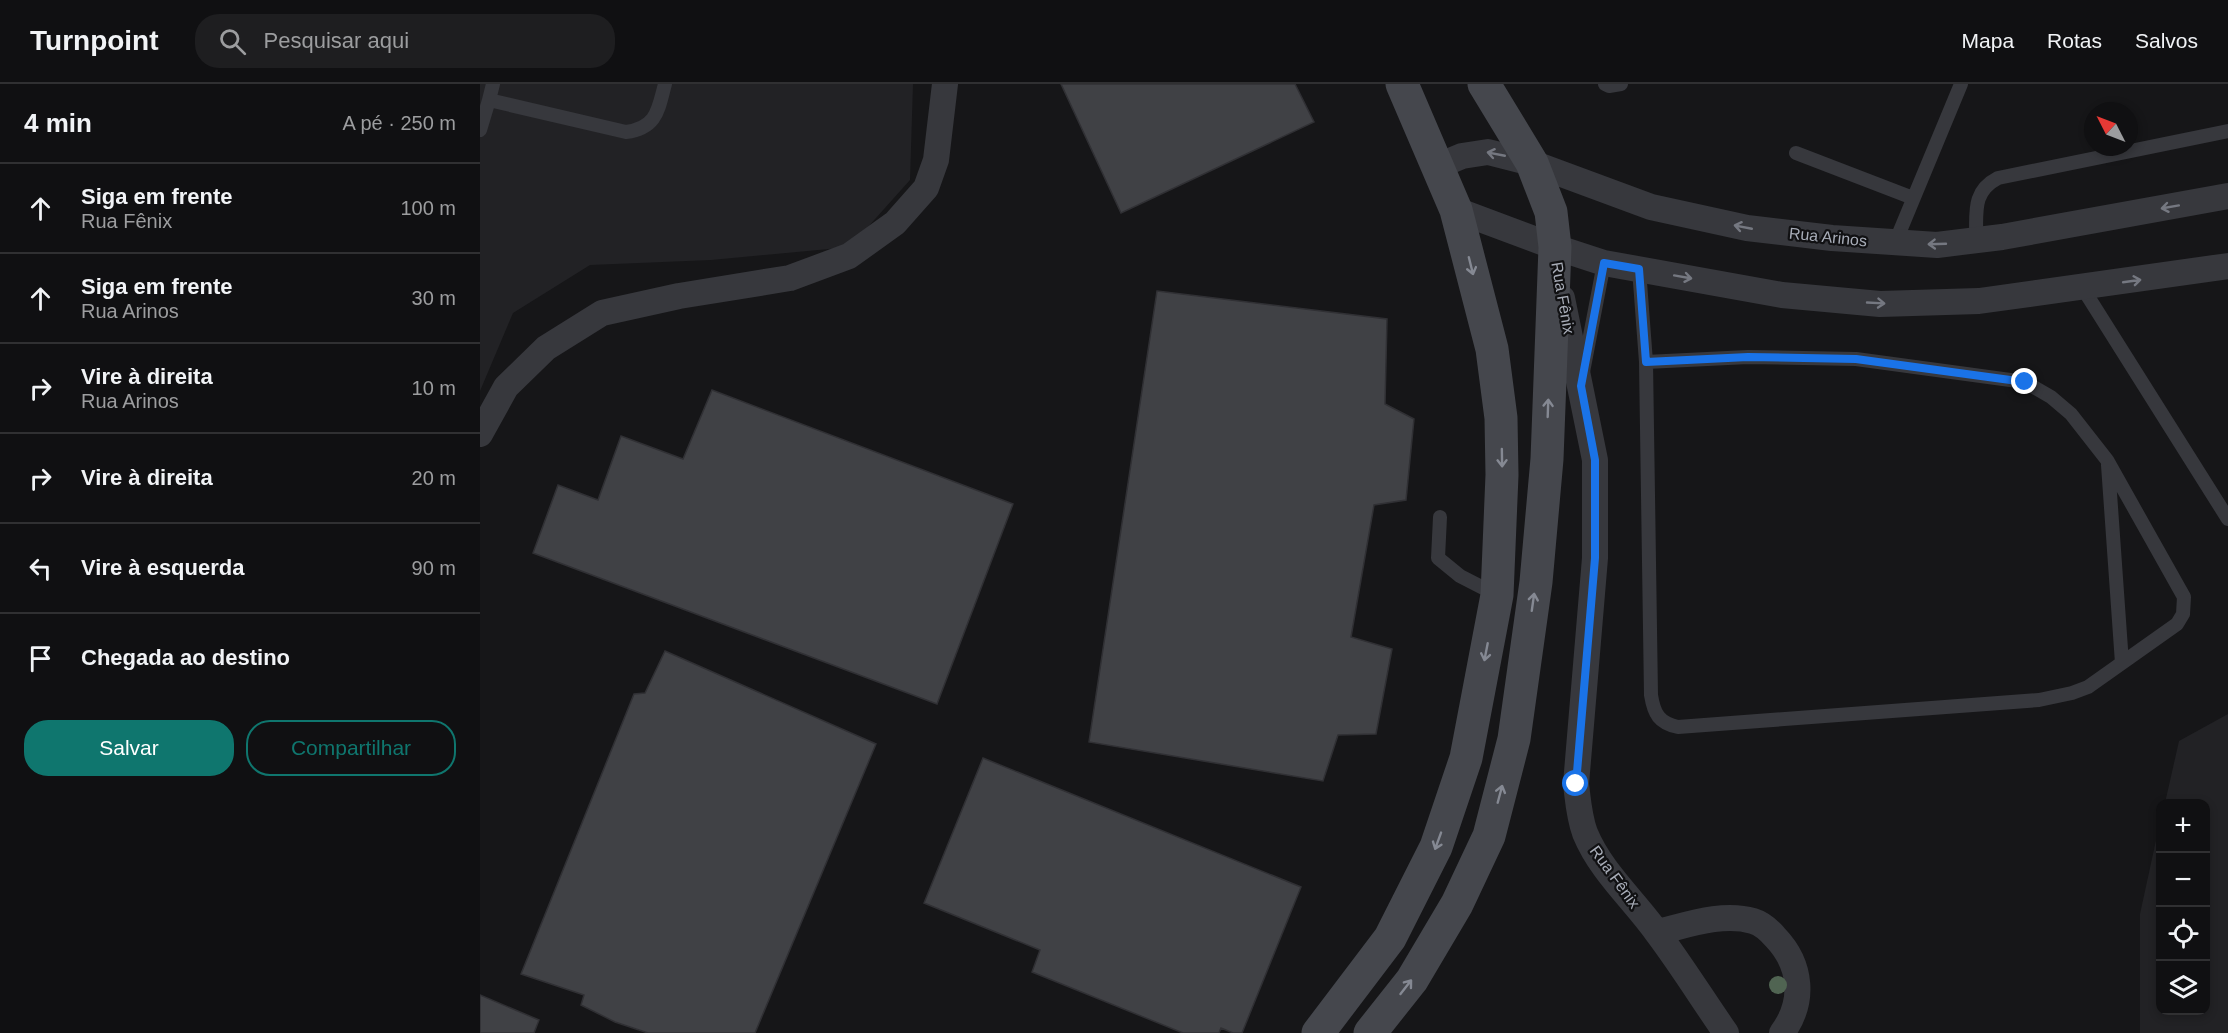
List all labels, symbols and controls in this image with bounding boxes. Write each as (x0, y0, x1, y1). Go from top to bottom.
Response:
search box (195, 14, 615, 68)
text: Turnpoint (30, 25, 159, 56)
icon: search (216, 25, 249, 58)
text: Pesquisar aqui (264, 28, 409, 53)
text: Mapa (1962, 29, 2014, 52)
text: Rotas (2047, 29, 2102, 52)
text: Salvos (2135, 29, 2198, 52)
north arrow (2084, 102, 2138, 156)
text: 4 min (24, 108, 92, 138)
text: A pé · 250 m (343, 112, 456, 134)
one-way arrow (1487, 148, 1506, 159)
text: Siga em frente (81, 184, 233, 209)
icon: ahead (24, 192, 57, 225)
text: 100 m (400, 197, 456, 219)
one-way arrow (2161, 201, 2181, 212)
text: Rua Fênix (81, 210, 172, 232)
one-way arrow (1733, 221, 1753, 232)
street label: Rua Arinos (1788, 224, 1868, 250)
one-way arrow (1927, 239, 1947, 250)
one-way arrow (1465, 257, 1477, 276)
street label: Rua Fênix (1548, 261, 1578, 335)
one-way arrow (1672, 272, 1692, 283)
text: Siga em frente (81, 274, 233, 299)
one-way arrow (2122, 275, 2142, 286)
icon: ahead (24, 282, 57, 315)
text: 30 m (412, 287, 456, 309)
one-way arrow (1865, 298, 1885, 309)
text: Rua Arinos (81, 300, 179, 322)
text: Vire à direita (81, 364, 213, 389)
route end (2011, 368, 2037, 394)
icon: right (24, 372, 57, 405)
text: 10 m (412, 377, 456, 399)
text: Rua Arinos (81, 390, 179, 412)
one-way arrow (1543, 398, 1554, 418)
one-way arrow (1496, 448, 1507, 468)
icon: right (24, 462, 57, 495)
text: Vire à direita (81, 465, 213, 490)
text: 20 m (412, 467, 456, 489)
icon: left (24, 552, 57, 585)
text: Vire à esquerda (81, 555, 244, 580)
text: 90 m (412, 557, 456, 579)
one-way arrow (1528, 593, 1539, 613)
icon: arrive (24, 642, 57, 675)
one-way arrow (1480, 642, 1491, 661)
text: Chegada ao destino (81, 645, 290, 670)
button: Salvar (24, 720, 234, 776)
button: Compartilhar (246, 720, 456, 776)
route start (1562, 770, 1588, 796)
one-way arrow (1495, 785, 1506, 804)
map controls (2156, 799, 2210, 1015)
button: + (2156, 799, 2210, 853)
one-way arrow (1432, 831, 1443, 850)
street label: Rua Fênix (1587, 843, 1643, 911)
button: − (2156, 853, 2210, 907)
button: locate (2156, 907, 2210, 961)
button: layers (2156, 961, 2210, 1015)
one-way arrow (1400, 979, 1413, 995)

